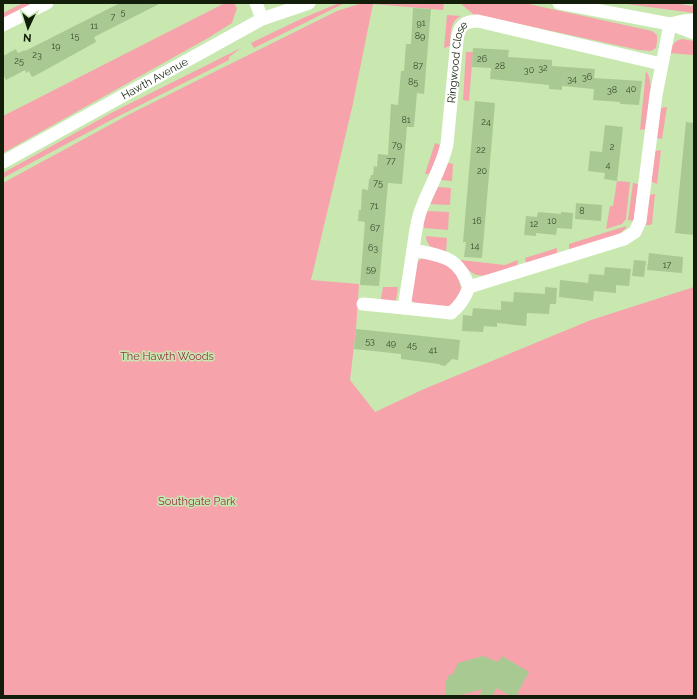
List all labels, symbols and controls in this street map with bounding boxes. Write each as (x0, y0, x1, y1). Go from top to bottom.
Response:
house number: 5 (121, 7, 126, 17)
north arrow (8, 8, 48, 48)
house number: 7 (111, 12, 116, 22)
house number: 91 (416, 18, 426, 28)
street label: Ringwood Close (445, 18, 471, 104)
house number: 11 (90, 21, 98, 31)
text: N (23, 31, 32, 44)
house number: 15 (71, 31, 79, 41)
house number: 89 (415, 31, 425, 41)
house number: 19 (51, 41, 61, 51)
house number: 23 (32, 50, 42, 60)
house number: 26 (477, 54, 488, 64)
street label: Hawth Avenue (119, 55, 191, 102)
house number: 25 (14, 56, 24, 66)
house number: 87 (413, 61, 423, 71)
house number: 28 (495, 61, 505, 71)
house number: 32 (538, 63, 548, 73)
house number: 30 (524, 65, 535, 75)
house number: 36 (582, 72, 593, 82)
house number: 34 (567, 74, 577, 84)
house number: 85 (408, 77, 418, 87)
house number: 40 (626, 84, 637, 94)
house number: 38 (607, 85, 617, 95)
house number: 81 (401, 115, 411, 125)
house number: 24 (481, 117, 491, 127)
house number: 79 (392, 140, 402, 150)
house number: 2 (610, 142, 615, 152)
house number: 22 (476, 145, 486, 155)
house number: 77 (386, 156, 396, 166)
house number: 4 (606, 160, 611, 170)
house number: 20 (477, 166, 488, 176)
house number: 75 (373, 178, 383, 188)
house number: 71 (370, 201, 378, 211)
house number: 8 (579, 206, 585, 216)
house number: 16 (472, 216, 482, 226)
house number: 10 (547, 216, 557, 226)
house number: 12 (530, 219, 539, 229)
house number: 67 (370, 223, 380, 233)
house number: 14 (471, 241, 479, 251)
house number: 63 (368, 243, 378, 253)
house number: 17 (663, 260, 671, 270)
house number: 59 (366, 264, 376, 274)
house number: 53 (365, 336, 375, 346)
house number: 49 (386, 338, 396, 348)
house number: 45 (407, 340, 417, 350)
house number: 41 (429, 345, 438, 355)
park label: The Hawth Woods (120, 350, 214, 363)
park label: Southgate Park (158, 495, 236, 508)

